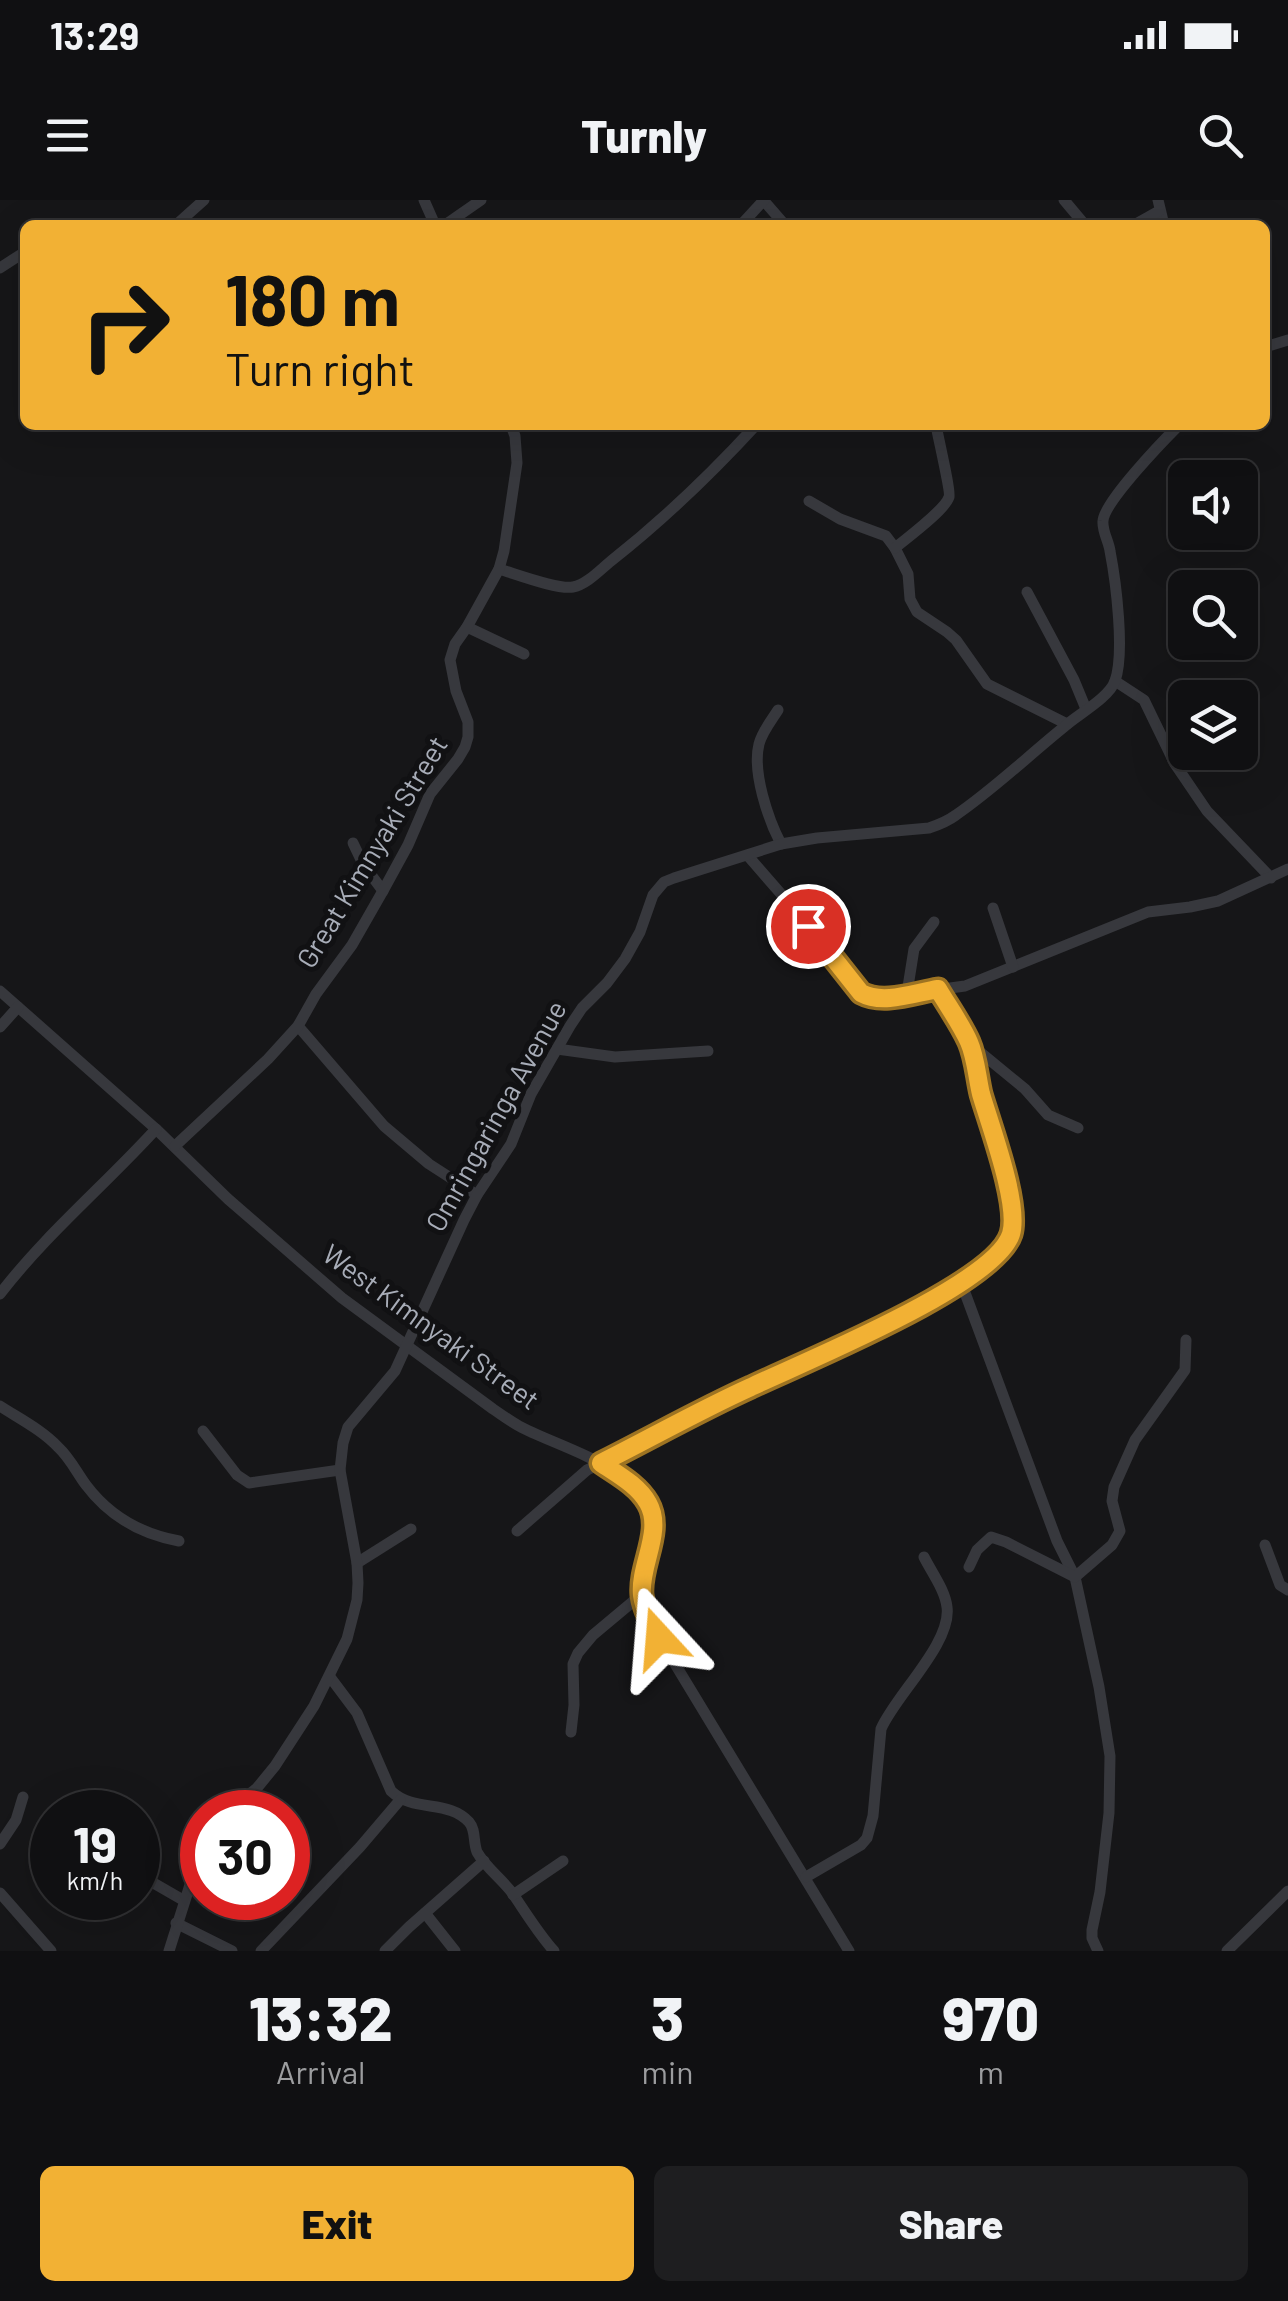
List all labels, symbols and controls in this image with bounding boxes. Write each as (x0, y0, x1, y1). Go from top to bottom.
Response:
text: 13:29 (50, 12, 139, 58)
icon: menu (40, 108, 95, 163)
text: Turnly (581, 108, 707, 162)
icon: search (1193, 108, 1248, 163)
text: 180 m (225, 256, 400, 340)
icon: right (60, 260, 190, 390)
text: Turn right (225, 341, 415, 395)
map controls (1168, 460, 1258, 770)
button: sound (1168, 460, 1258, 550)
button: search (1168, 570, 1258, 660)
button: layers (1168, 680, 1258, 770)
street label: Great Kimnyaki Street (288, 729, 454, 974)
pin (766, 884, 851, 969)
icon: arrive (781, 899, 836, 954)
street label: Omringaringa Avenue (418, 994, 573, 1237)
street label: West Kimnyaki Street (317, 1236, 547, 1416)
position arrow (607, 1586, 711, 1690)
speed limit sign: 30 (180, 1790, 310, 1920)
text: 19 (73, 1813, 117, 1873)
text: km/h (67, 1865, 123, 1895)
text: 13:32 (249, 1981, 393, 2053)
text: 3 (651, 1981, 684, 2053)
text: 970 (942, 1981, 1039, 2053)
text: Arrival (276, 2052, 365, 2090)
text: min (642, 2052, 693, 2090)
text: m (977, 2052, 1004, 2090)
button: Exit (40, 2166, 634, 2281)
button: Share (654, 2166, 1248, 2281)

